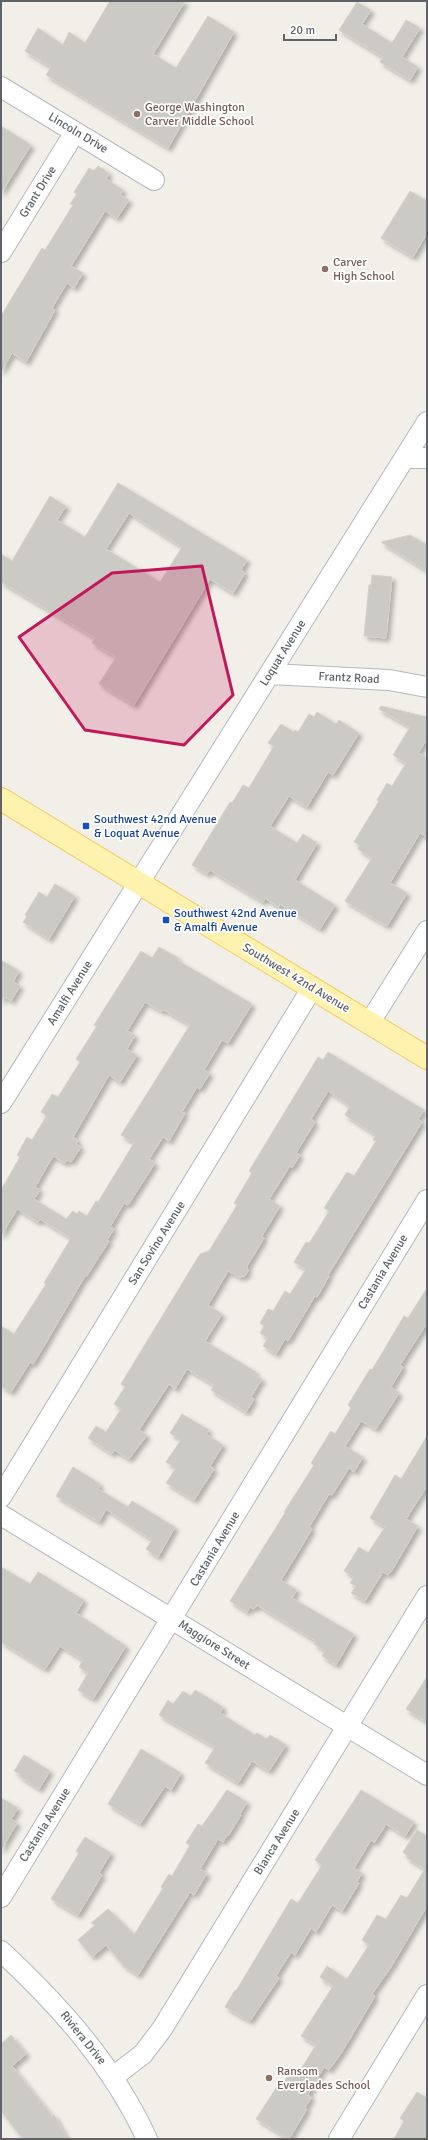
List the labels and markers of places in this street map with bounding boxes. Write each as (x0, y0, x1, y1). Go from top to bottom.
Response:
place label: George Washington Carver Middle School (145, 100, 254, 129)
marker: George Washington Carver Middle School (132, 109, 142, 119)
place label: Carver High School (333, 255, 395, 284)
marker: Carver High School (320, 264, 330, 274)
place label: Southwest 42nd Avenue & Loquat Avenue (94, 812, 217, 841)
marker: Southwest 42nd Avenue & Loquat Avenue (81, 821, 91, 831)
place label: Southwest 42nd Avenue & Amalfi Avenue (174, 906, 297, 935)
marker: Southwest 42nd Avenue & Amalfi Avenue (161, 915, 171, 925)
place label: Ransom Everglades School (277, 2064, 371, 2093)
marker: Ransom Everglades School (264, 2073, 274, 2083)

